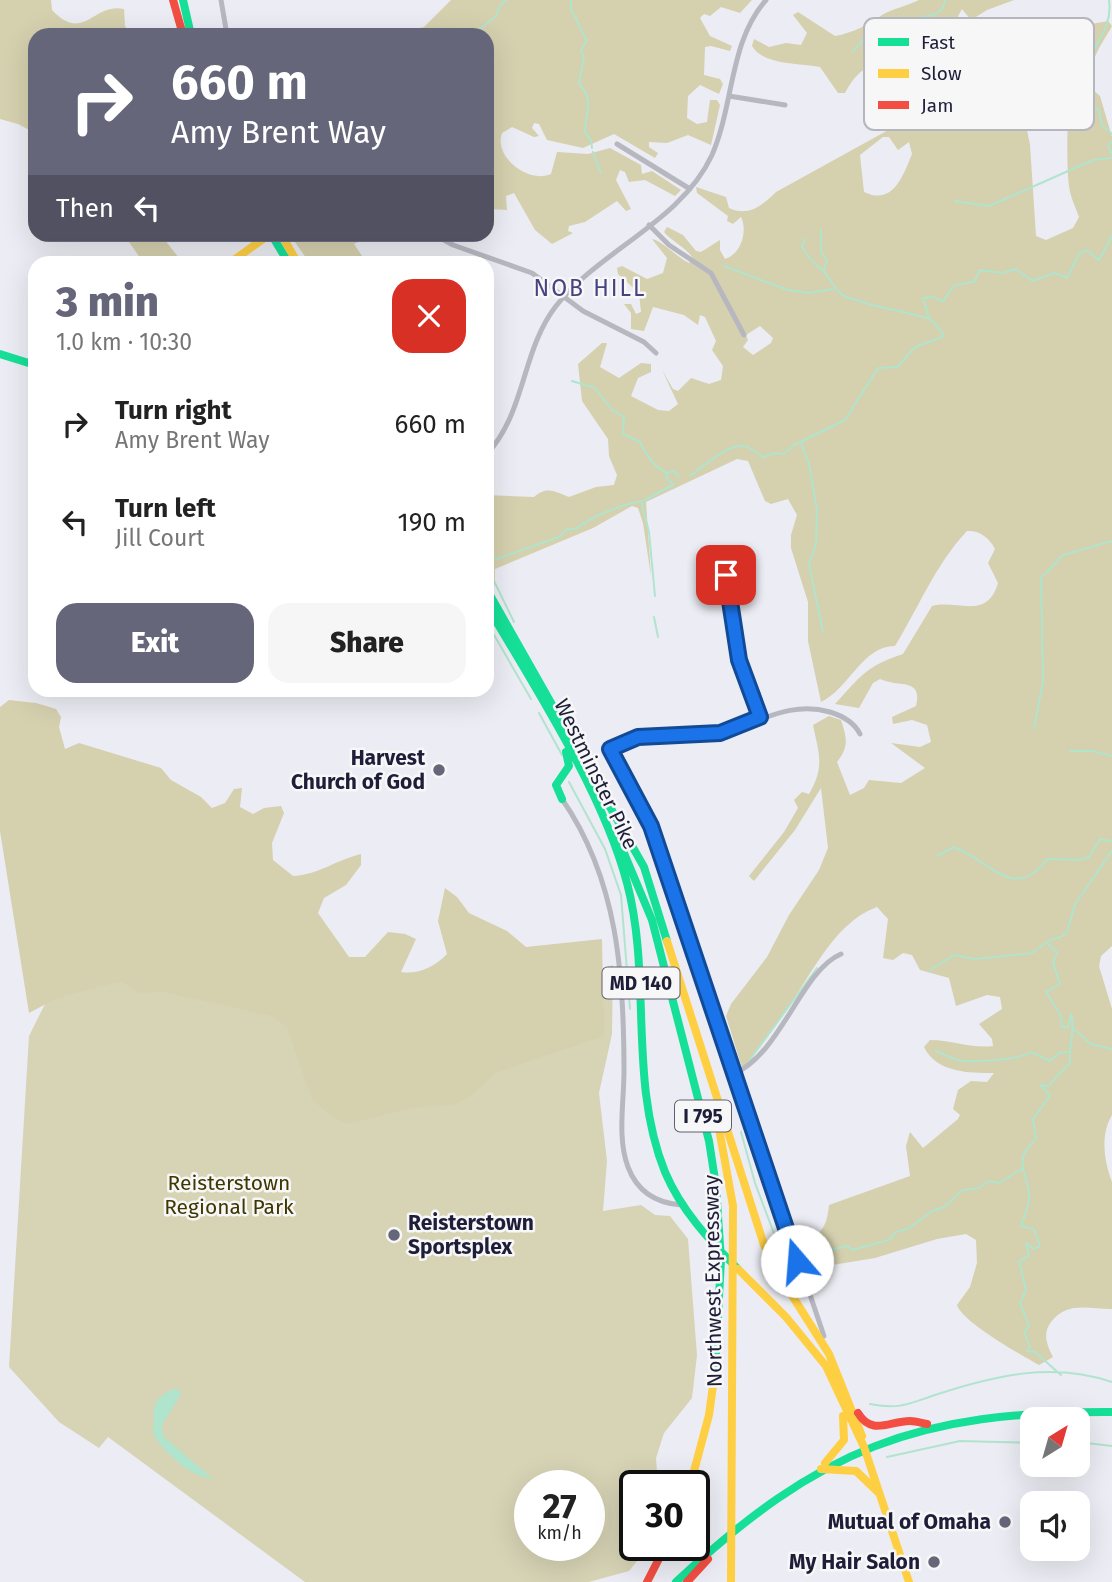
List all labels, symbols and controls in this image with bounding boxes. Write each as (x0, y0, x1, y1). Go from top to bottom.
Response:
legend (864, 18, 1094, 130)
text: Fast (921, 31, 955, 54)
text: 660 m (171, 53, 308, 112)
icon: right (56, 56, 147, 147)
text: Slow (921, 62, 962, 85)
text: Jam (921, 94, 953, 117)
text: Amy Brent Way (171, 113, 386, 151)
icon: left (128, 189, 166, 227)
text: Then (56, 193, 114, 224)
district label: NOB HILL (533, 274, 647, 302)
text: 3 min (56, 277, 159, 327)
button: close (392, 279, 466, 353)
text: 1.0 km · 10:30 (56, 328, 192, 356)
text: Turn right (115, 395, 232, 426)
icon: right (56, 405, 94, 443)
text: 660 m (395, 409, 466, 440)
text: Amy Brent Way (115, 426, 270, 454)
text: Turn left (115, 493, 216, 524)
icon: left (56, 503, 94, 541)
text: 190 m (397, 507, 466, 538)
text: Jill Court (115, 524, 205, 552)
pin (696, 545, 756, 605)
icon: arrive (707, 556, 745, 594)
button: Exit (56, 603, 254, 683)
button: Share (268, 603, 466, 683)
street label: Westminster Pike (548, 694, 644, 854)
place label: Harvest Church of God (291, 745, 426, 795)
marker: Harvest Church of God (431, 762, 447, 778)
road number: MD 140 (602, 967, 680, 998)
road number: I 795 (675, 1100, 731, 1132)
park label: Reisterstown Regional Park (164, 1170, 294, 1220)
street label: Northwest Expressway (698, 1174, 728, 1387)
place label: Reisterstown Sportsplex (408, 1210, 534, 1260)
position arrow (760, 1224, 834, 1298)
marker: Reisterstown Sportsplex (386, 1227, 402, 1243)
north arrow (1020, 1407, 1090, 1477)
map controls (1020, 1407, 1090, 1561)
speed limit sign: 30 (619, 1470, 710, 1561)
text: 27 (542, 1485, 577, 1527)
button: sound (1020, 1491, 1090, 1561)
place label: Mutual of Omaha (828, 1509, 991, 1535)
marker: Mutual of Omaha (997, 1514, 1013, 1530)
text: km/h (537, 1522, 582, 1544)
place label: My Hair Salon (789, 1549, 920, 1575)
marker: My Hair Salon (926, 1554, 942, 1570)

